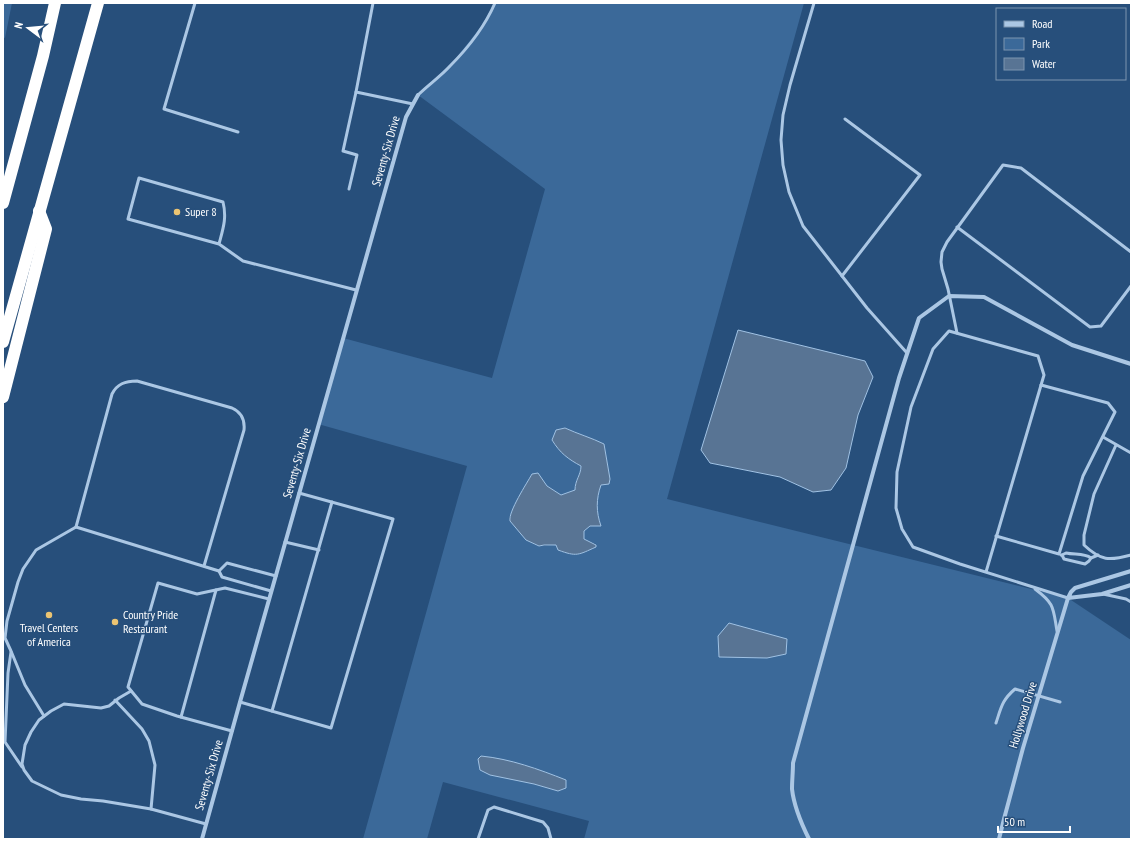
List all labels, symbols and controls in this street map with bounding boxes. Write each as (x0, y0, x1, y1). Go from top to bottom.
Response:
north arrow (8, 8, 48, 48)
legend (996, 8, 1126, 80)
text: Road (1032, 16, 1052, 31)
text: N (11, 20, 26, 30)
text: Park (1032, 36, 1050, 51)
text: Water (1032, 56, 1057, 71)
street label: Seventy-Six Drive (368, 114, 403, 188)
place label: Super 8 (185, 204, 217, 219)
marker: Super 8 (172, 207, 182, 217)
street label: Seventy-Six Drive (279, 426, 314, 500)
place label: Country Pride Restaurant (123, 607, 178, 636)
marker: Travel Centers of America (44, 610, 54, 620)
marker: Country Pride Restaurant (110, 617, 120, 627)
place label: Travel Centers of America (20, 620, 78, 649)
street label: Hollywood Drive (1005, 680, 1040, 750)
street label: Seventy-Six Drive (191, 738, 226, 812)
scale bar (998, 808, 1070, 834)
text: 50 m (1004, 814, 1025, 829)

